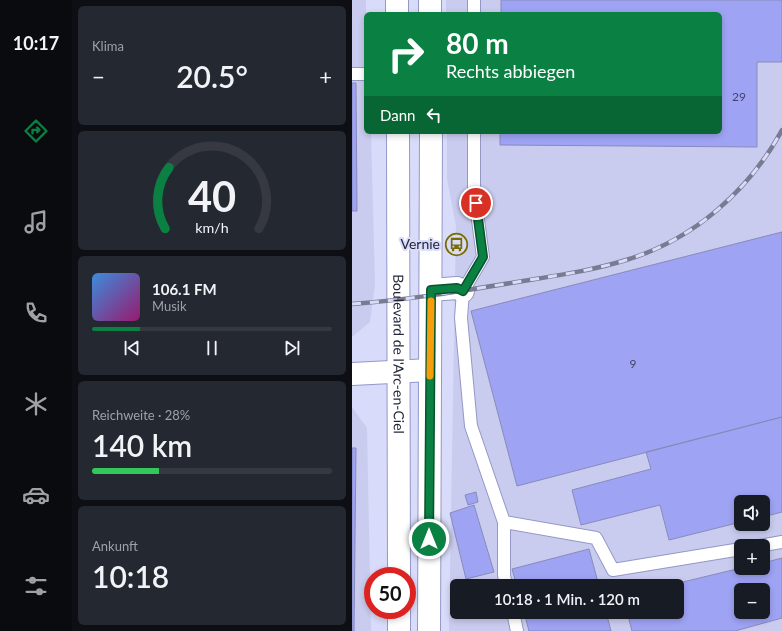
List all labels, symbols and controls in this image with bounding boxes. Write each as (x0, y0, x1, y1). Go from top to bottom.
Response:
text: 80 m (446, 26, 509, 60)
icon: right (380, 28, 432, 80)
text: 10:17 (13, 32, 59, 54)
text: Klima (92, 38, 124, 54)
text: 20.5° (176, 58, 248, 94)
text: Rechts abbiegen (446, 60, 575, 82)
text: − (92, 63, 105, 90)
text: + (319, 63, 332, 90)
house number: 29 (732, 89, 746, 104)
icon: left (423, 104, 445, 126)
text: Dann (380, 106, 415, 124)
icon: directions (22, 117, 50, 145)
text: 40 (188, 170, 236, 220)
pin (459, 186, 493, 220)
icon: arrive (465, 192, 487, 214)
icon: music (22, 208, 50, 236)
text: km/h (195, 218, 229, 235)
bus stop icon: Vernie (443, 231, 469, 257)
place label: Vernie (401, 235, 440, 252)
street label: Boulevard de l'Arc-en-Ciel (390, 274, 408, 434)
text: 106.1 FM (152, 280, 217, 298)
text: Musik (152, 298, 187, 314)
icon: phone (22, 299, 50, 327)
icon: previous (121, 337, 143, 359)
icon: pause (201, 337, 223, 359)
icon: next (281, 337, 303, 359)
house number: 9 (630, 356, 637, 371)
icon: climate (22, 390, 50, 418)
text: Reichweite · 28% (92, 407, 190, 423)
text: 140 km (92, 427, 192, 463)
icon: car (22, 481, 50, 509)
map controls (734, 495, 770, 619)
button: sound (734, 495, 770, 531)
position arrow (408, 518, 450, 560)
text: Ankunft (92, 538, 138, 554)
button: + (734, 539, 770, 575)
text: 10:18 (92, 558, 169, 594)
speed limit sign: 50 (364, 567, 416, 619)
icon: filters (22, 572, 50, 600)
button: − (734, 583, 770, 619)
text: 10:18 · 1 Min. · 120 m (494, 590, 640, 608)

